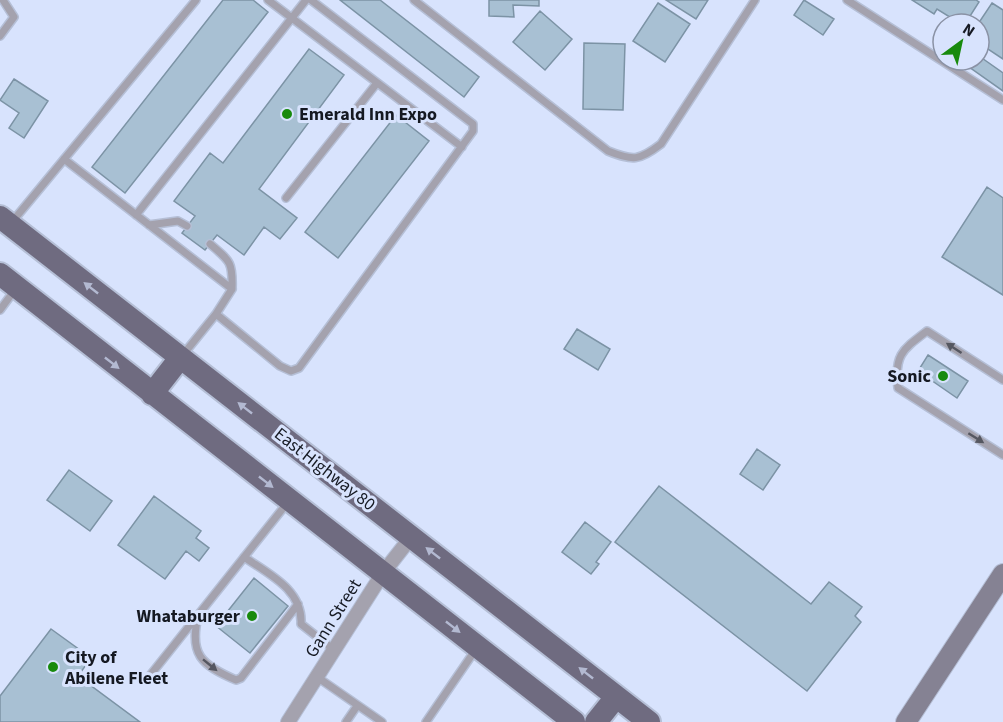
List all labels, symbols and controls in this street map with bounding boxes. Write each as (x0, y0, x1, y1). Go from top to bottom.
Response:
north arrow (931, 12, 991, 72)
text: N (958, 18, 979, 42)
place label: Emerald Inn Expo (299, 102, 437, 127)
marker: Emerald Inn Expo (280, 107, 294, 121)
one-way arrow (83, 282, 99, 295)
one-way arrow (946, 343, 962, 354)
one-way arrow (104, 356, 119, 368)
place label: Sonic (887, 364, 932, 389)
marker: Sonic (936, 369, 950, 383)
one-way arrow (237, 401, 253, 414)
street label: East Highway 80 (269, 422, 381, 517)
one-way arrow (968, 432, 984, 443)
one-way arrow (258, 476, 273, 488)
one-way arrow (425, 547, 440, 559)
street label: Gann Street (299, 574, 367, 662)
place label: Whataburger (137, 604, 241, 629)
marker: Whataburger (245, 609, 259, 623)
one-way arrow (445, 621, 461, 634)
place label: City of Abilene Fleet (64, 645, 168, 691)
one-way arrow (202, 658, 218, 671)
marker: City of Abilene Fleet (46, 660, 60, 674)
one-way arrow (578, 666, 594, 679)

